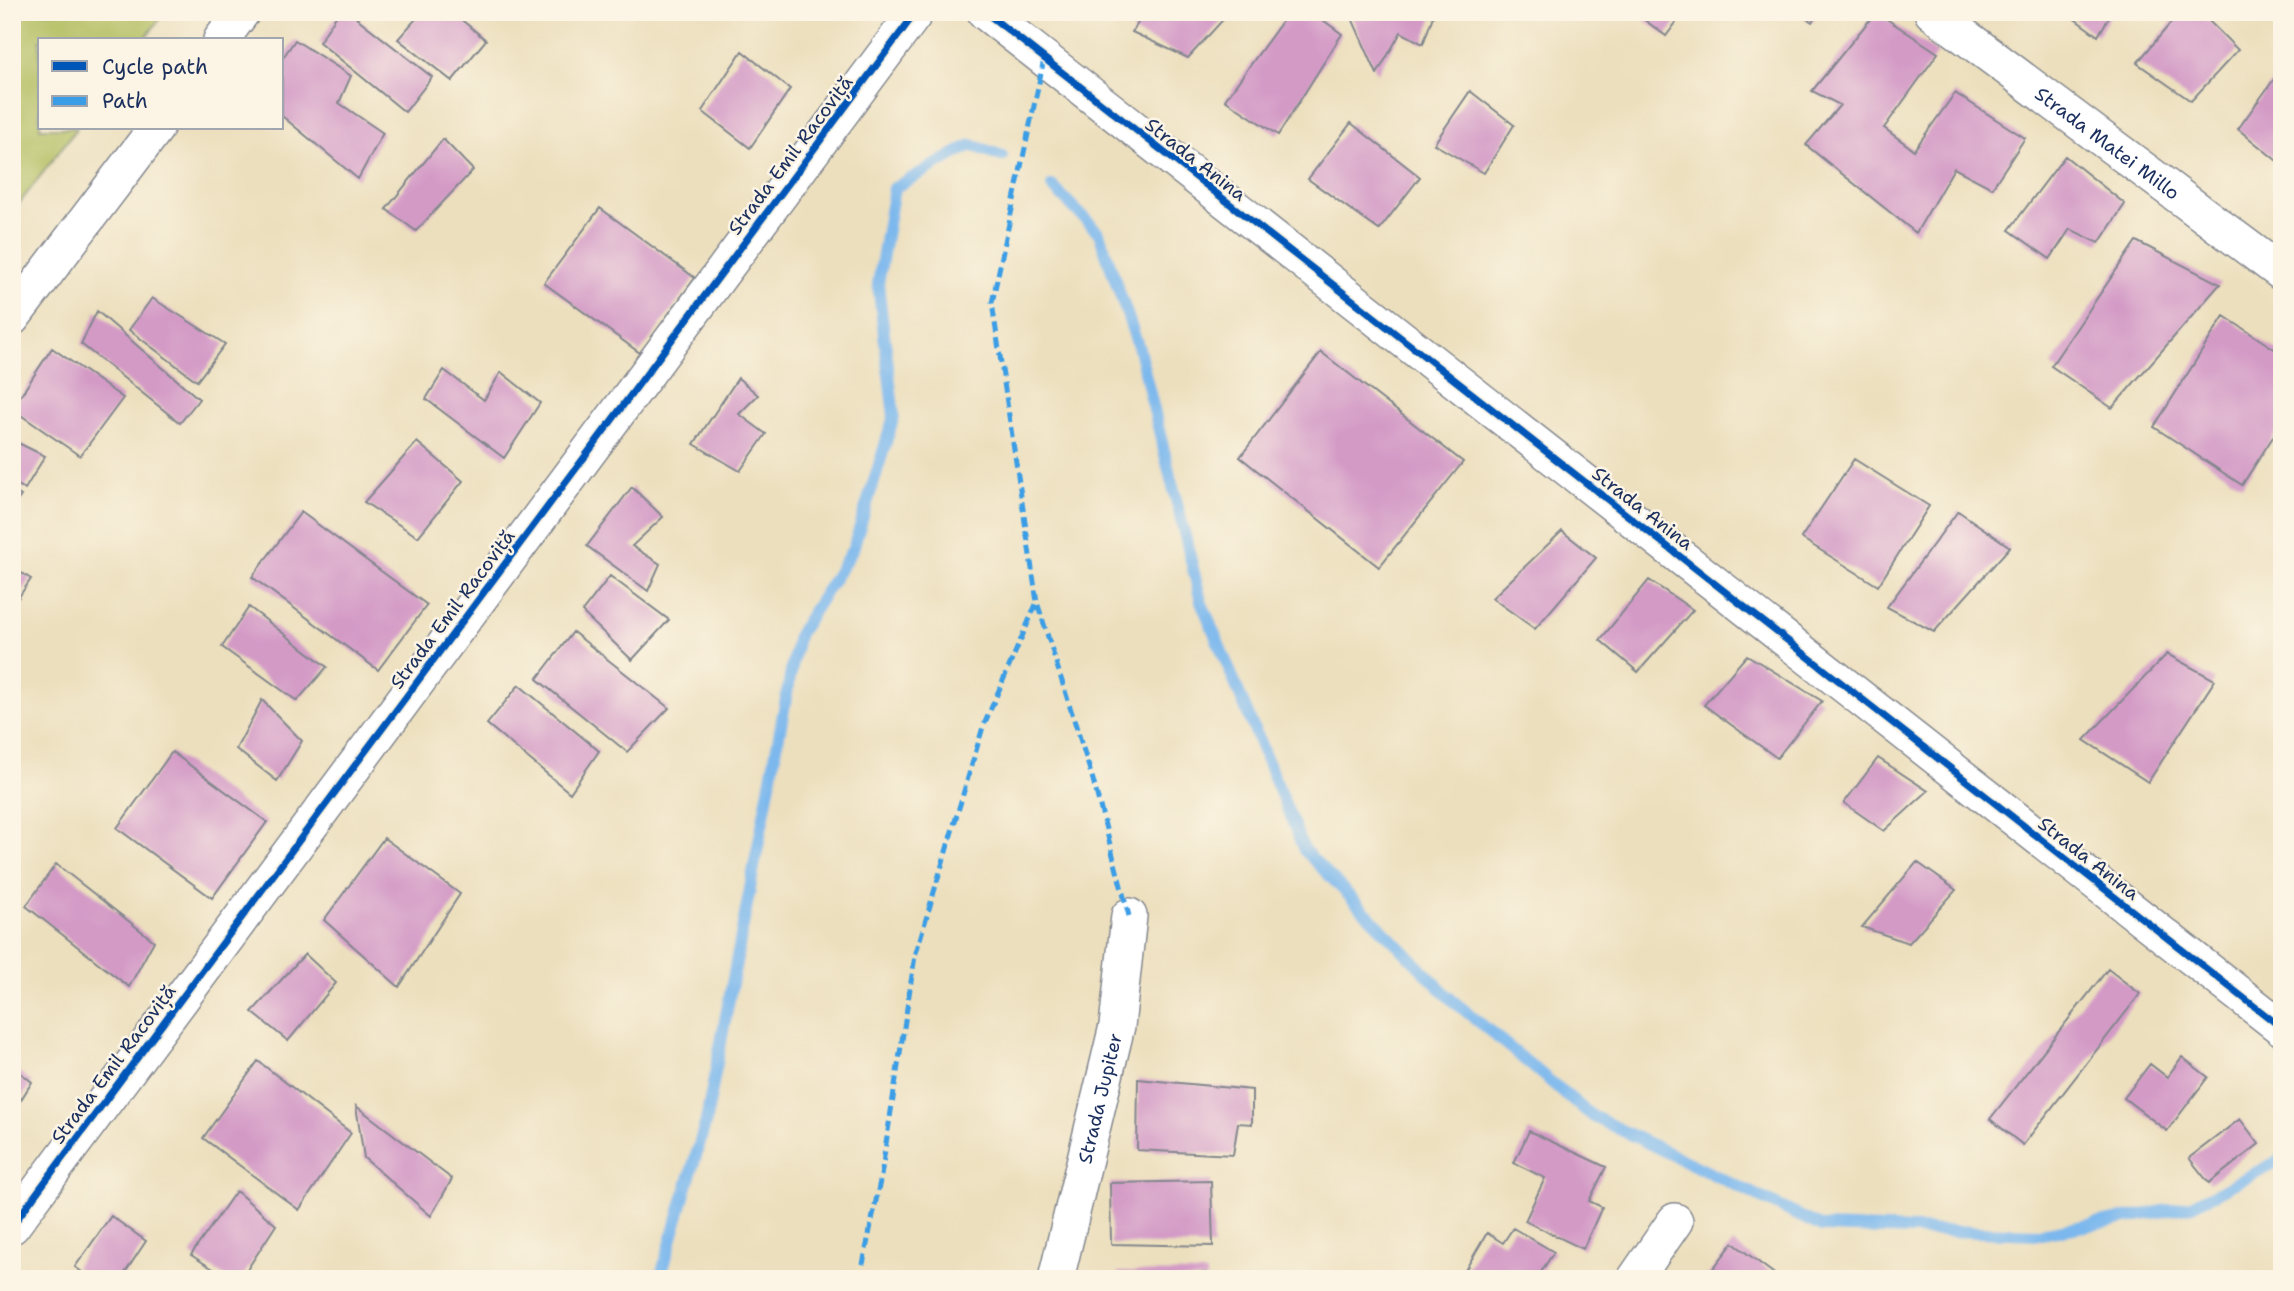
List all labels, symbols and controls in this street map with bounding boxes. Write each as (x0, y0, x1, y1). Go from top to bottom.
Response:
legend (38, 38, 284, 130)
text: Cycle path (102, 53, 208, 81)
street label: Strada Emil Racoviță (722, 71, 859, 241)
street label: Strada Matei Millo (2030, 81, 2185, 205)
text: Path (102, 87, 148, 115)
street label: Strada Anina (1140, 112, 1252, 207)
street label: Strada Anina (1587, 461, 1699, 556)
street label: Strada Emil Racoviță (384, 525, 521, 695)
street label: Strada Anina (2033, 811, 2145, 906)
street label: Strada Emil Racoviță (45, 980, 182, 1150)
street label: Strada Jupiter (1072, 1031, 1128, 1166)

